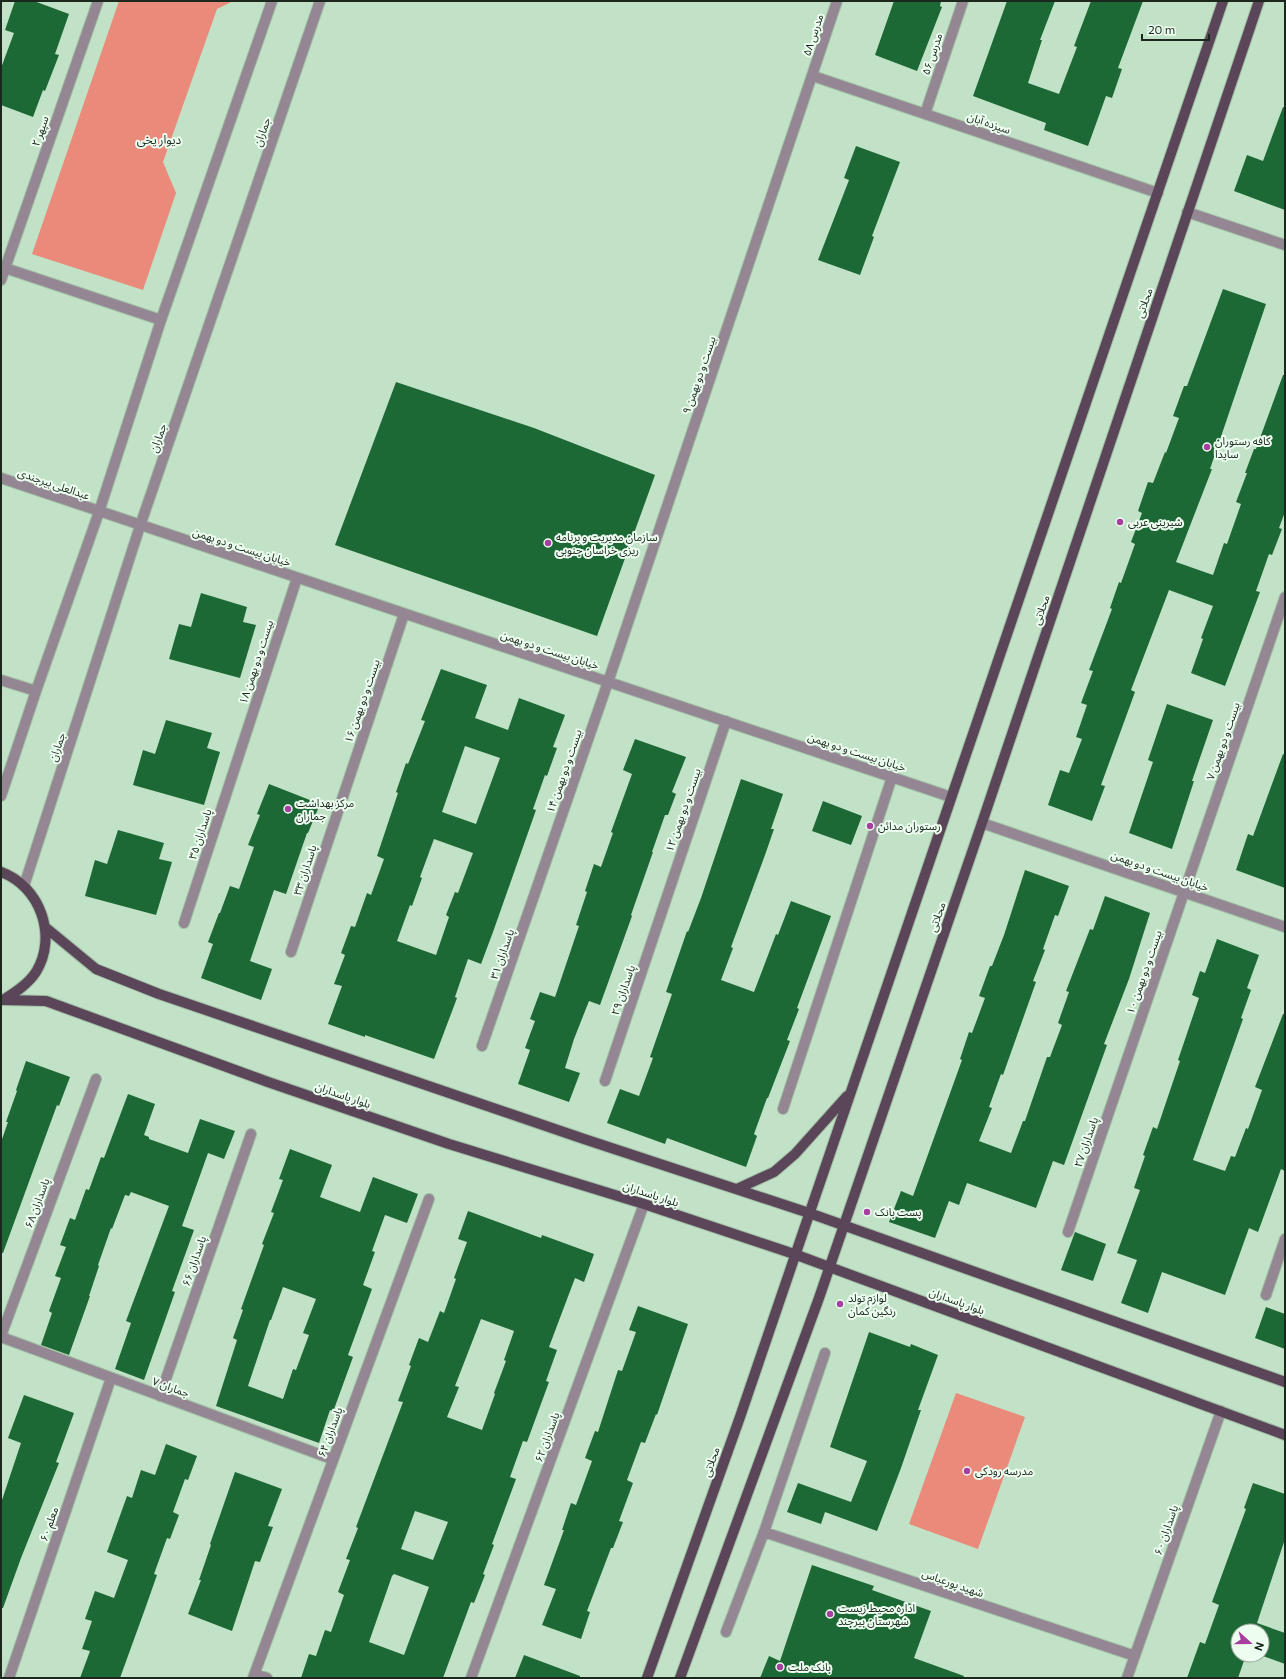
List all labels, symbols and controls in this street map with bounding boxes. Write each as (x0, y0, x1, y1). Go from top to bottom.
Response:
street label: مدرس ۵۸ (800, 12, 826, 58)
scale bar (1142, 16, 1209, 42)
text: 20 m (1148, 22, 1175, 36)
street label: مدرس ۵۶ (919, 31, 945, 77)
street label: سیزده آبان (966, 109, 1013, 137)
street label: سپهر ۲ (28, 114, 53, 148)
street label: جماران (251, 115, 274, 148)
district label: دیوار یخی (137, 132, 182, 147)
street label: محلاتی (1132, 286, 1156, 320)
street label: بیست و دو بهمن ۹ (679, 334, 719, 416)
street label: جماران (147, 421, 170, 454)
place label: کافه رستوران سایدا (1215, 434, 1271, 461)
marker: کافه رستوران سایدا (1202, 442, 1212, 452)
street label: عبدالعلی بیرجندی (16, 465, 92, 503)
place label: شیرینی عربی (1128, 515, 1183, 529)
marker: شیرینی عربی (1115, 517, 1125, 527)
street label: خیابان بیست و دو بهمن (191, 525, 293, 570)
place label: سازمان مدیریت و برنامه ریزی خراسان جنوبی (556, 530, 658, 557)
marker: سازمان مدیریت و برنامه ریزی خراسان جنوبی (543, 538, 553, 548)
street label: محلاتی (1029, 593, 1053, 627)
street label: بیست و دو بهمن ۱۸ (236, 618, 276, 706)
street label: خیابان بیست و دو بهمن (499, 628, 601, 673)
street label: بیست و دو بهمن ۱۶ (341, 657, 383, 745)
street label: بیست و دو بهمن ۷ (1203, 700, 1243, 782)
street label: بیست و دو بهمن ۱۴ (543, 727, 585, 815)
street label: جماران (46, 730, 68, 763)
street label: خیابان بیست و دو بهمن (806, 730, 908, 775)
street label: بیست و دو بهمن ۱۲ (662, 766, 704, 854)
place label: مرکز بهداشت جماران (296, 796, 355, 823)
marker: مرکز بهداشت جماران (283, 804, 293, 814)
street label: پاسداران ۳۵ (185, 807, 216, 861)
place label: رستوران مدائن (878, 819, 941, 833)
marker: رستوران مدائن (865, 821, 875, 831)
street label: پاسداران ۳۳ (290, 843, 321, 897)
street label: خیابان بیست و دو بهمن (1109, 848, 1211, 895)
street label: محلاتی (925, 900, 949, 934)
street label: پاسداران ۳۱ (487, 927, 518, 981)
street label: بیست و دو بهمن ۱۰ (1123, 928, 1165, 1016)
street label: پاسداران ۲۹ (608, 963, 639, 1017)
street label: بلوار پاسداران (313, 1079, 373, 1112)
street label: پاسداران ۲۷ (1071, 1115, 1102, 1169)
street label: پاسداران ۶۸ (21, 1176, 54, 1230)
street label: بلوار پاسداران (621, 1178, 681, 1211)
place label: پست بانک (875, 1205, 922, 1220)
marker: پست بانک (862, 1207, 872, 1217)
street label: پاسداران ۶۶ (179, 1234, 210, 1288)
street label: بلوار پاسداران (927, 1285, 987, 1318)
place label: لوازم تولد رنگین کمان (848, 1291, 896, 1318)
marker: لوازم تولد رنگین کمان (835, 1299, 845, 1309)
street label: جماران ۷ (151, 1374, 192, 1400)
street label: پاسداران ۶۴ (314, 1405, 347, 1459)
street label: پاسداران ۶۲ (531, 1410, 564, 1464)
street label: محلاتی (699, 1445, 723, 1479)
place label: مدرسه رودکی (975, 1464, 1033, 1478)
marker: مدرسه رودکی (962, 1466, 972, 1476)
street label: پاسداران ۶۰ (1151, 1503, 1182, 1557)
street label: معلم ۶۰ (37, 1505, 63, 1544)
street label: شهید پورعباس (920, 1566, 986, 1601)
place label: اداره محیط زیست شهرستان بیرجند (838, 1601, 915, 1628)
marker: اداره محیط زیست شهرستان بیرجند (825, 1609, 835, 1619)
north arrow (1230, 1623, 1270, 1663)
text: N (1252, 1641, 1267, 1653)
place label: بانک ملت (788, 1660, 831, 1674)
marker: بانک ملت (775, 1662, 785, 1672)

